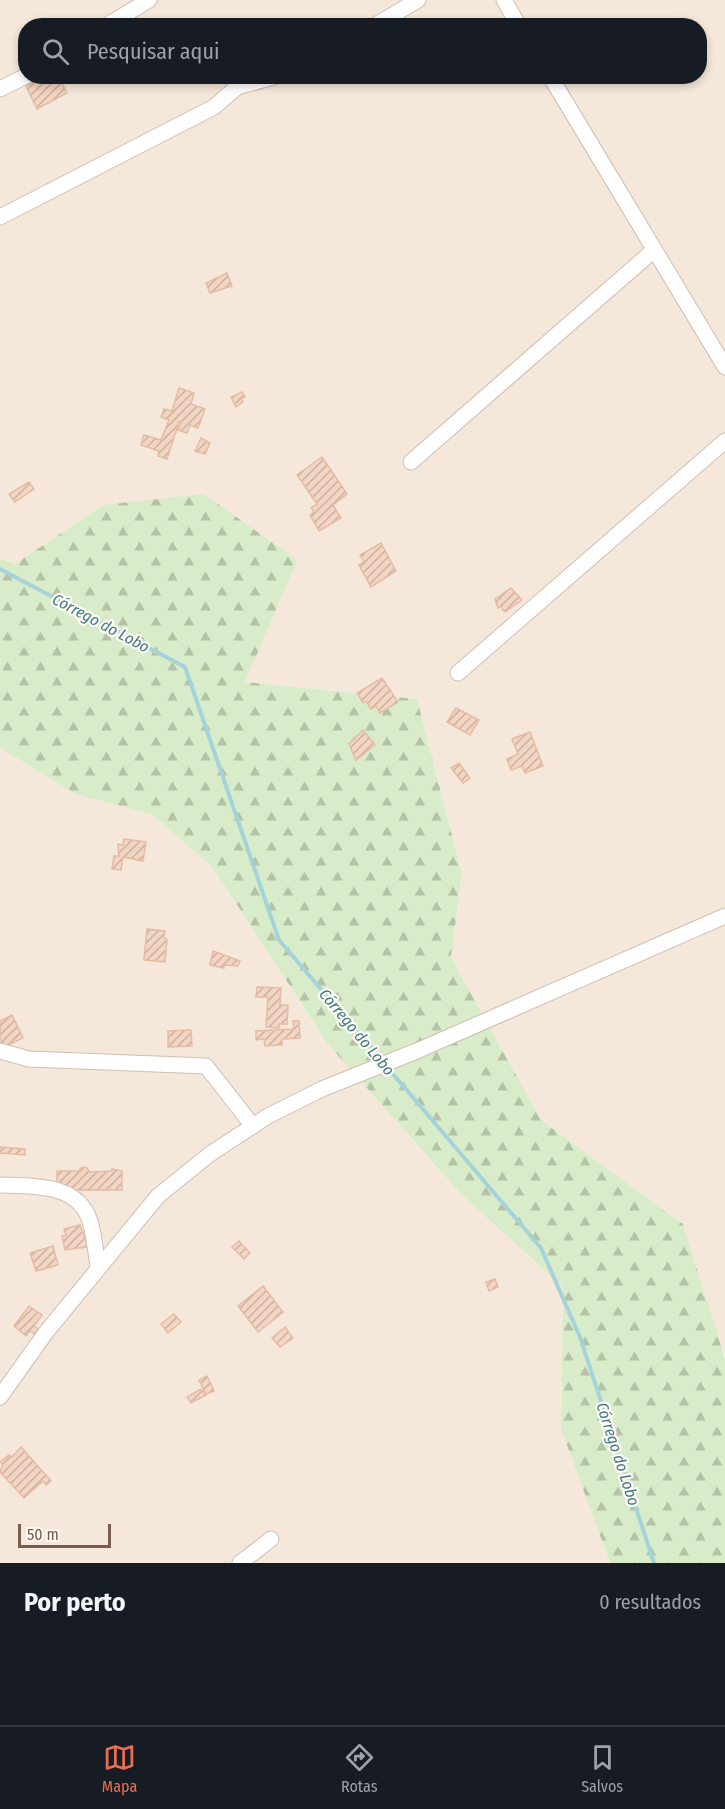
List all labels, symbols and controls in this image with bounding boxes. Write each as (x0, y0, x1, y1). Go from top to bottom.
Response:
search box (18, 18, 707, 84)
icon: search (39, 35, 72, 68)
text: Pesquisar aqui (87, 38, 219, 65)
water label: Córrego do Lobo (49, 589, 153, 657)
water label: Córrego do Lobo (315, 985, 399, 1079)
water label: Córrego do Lobo (592, 1400, 644, 1508)
scale bar (18, 1521, 111, 1548)
text: 50 m (27, 1525, 59, 1544)
text: Por perto (24, 1587, 126, 1618)
text: 0 resultados (599, 1590, 701, 1614)
tab: Mapa (102, 1741, 137, 1796)
tab: Rotas (341, 1741, 378, 1796)
tab: Salvos (581, 1741, 623, 1796)

